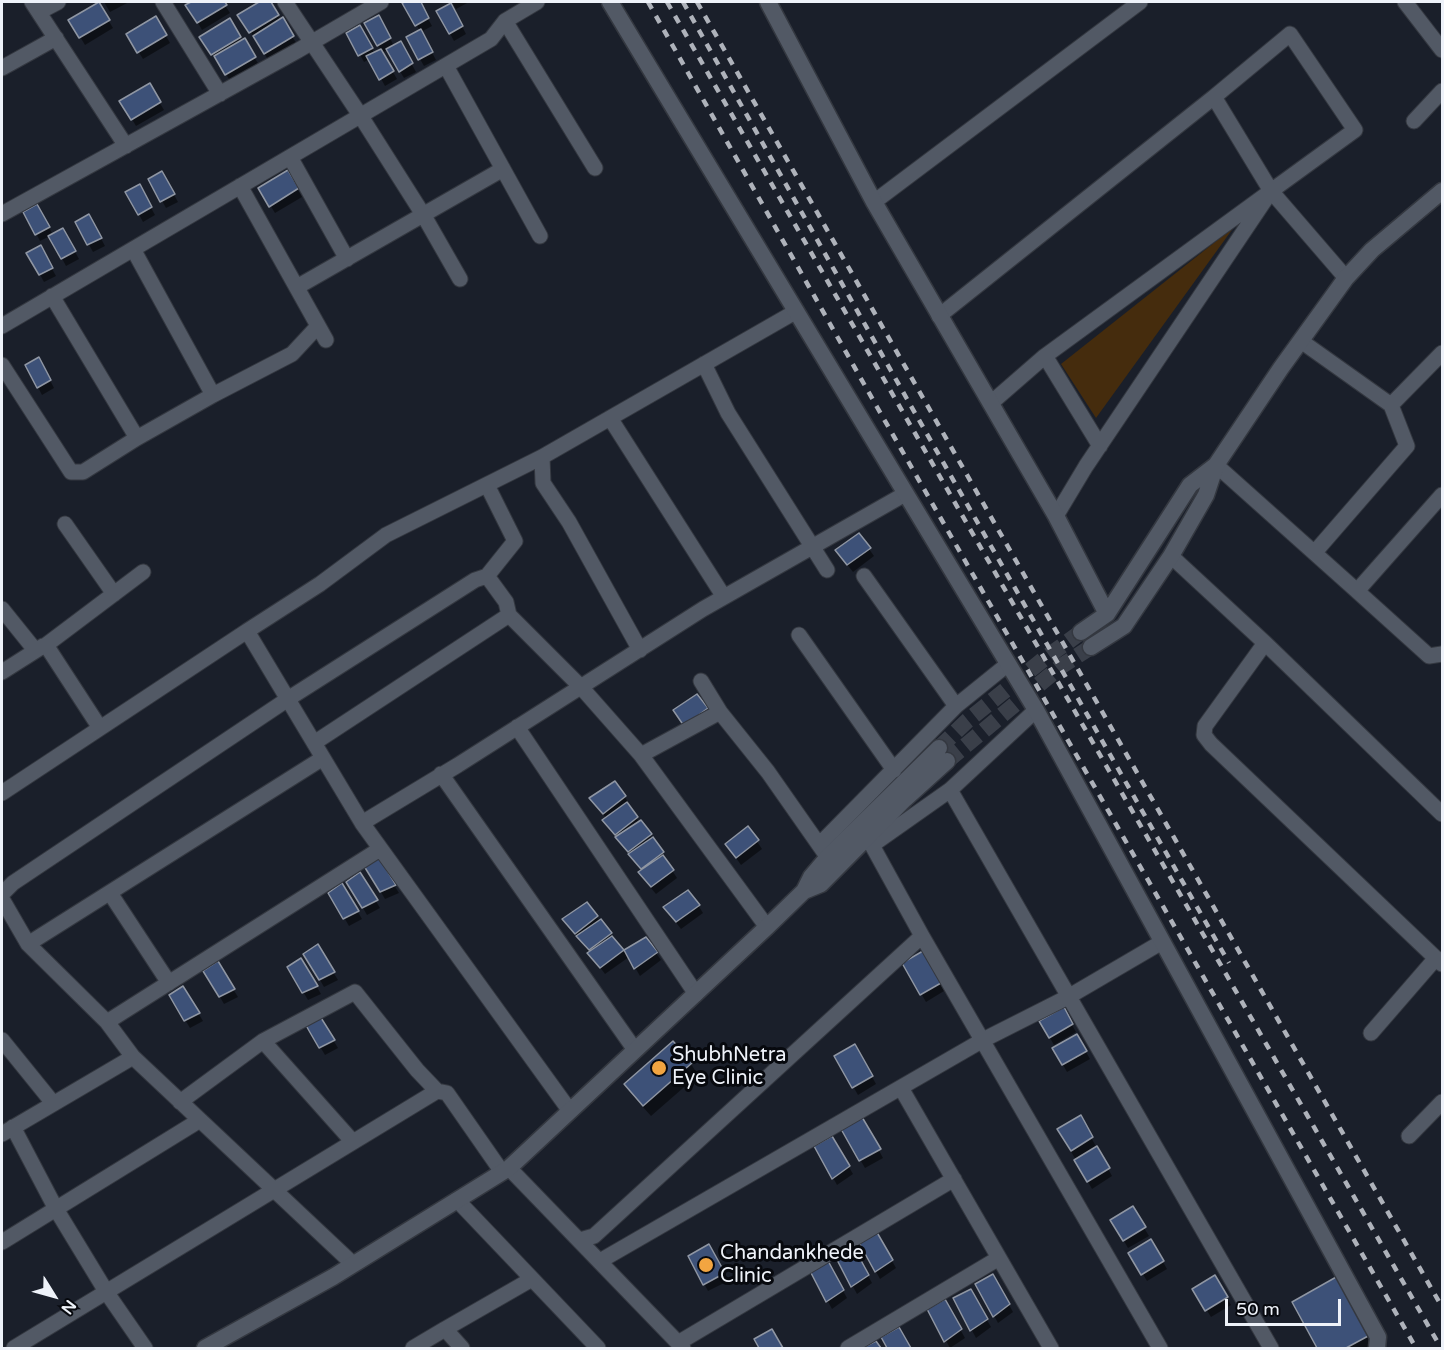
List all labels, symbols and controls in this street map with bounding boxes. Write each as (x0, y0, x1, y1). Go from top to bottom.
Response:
place label: ShubhNetra Eye Clinic (672, 1044, 787, 1091)
marker: ShubhNetra Eye Clinic (650, 1059, 668, 1077)
place label: Chandankhede Clinic (720, 1242, 864, 1289)
marker: Chandankhede Clinic (697, 1256, 715, 1274)
north arrow (24, 1266, 84, 1326)
scale bar (1228, 1287, 1344, 1325)
text: N (57, 1296, 80, 1318)
text: 50 m (1236, 1298, 1280, 1320)

